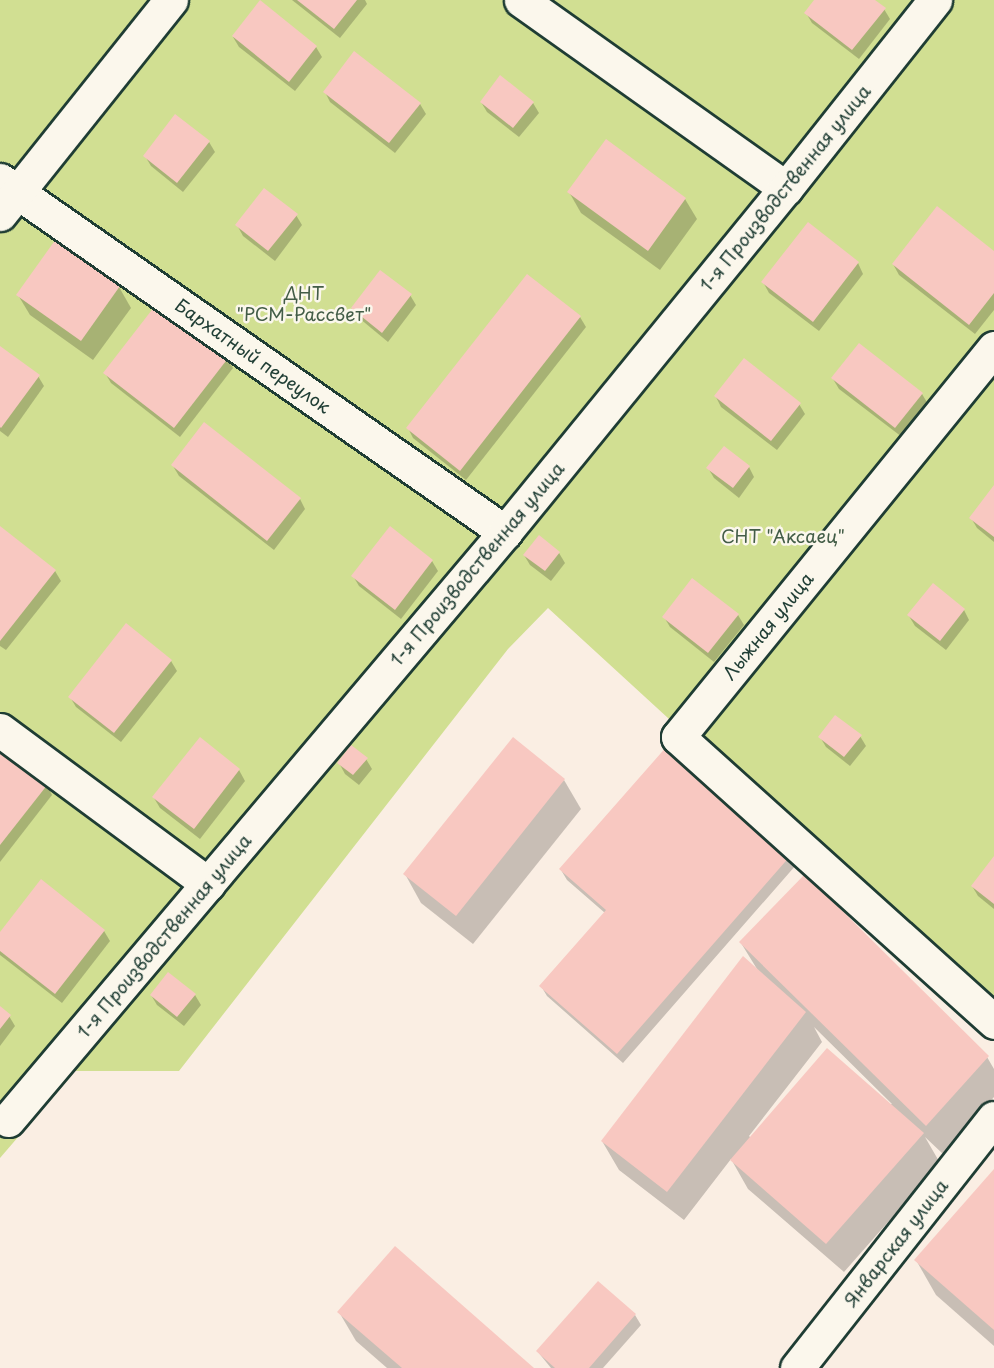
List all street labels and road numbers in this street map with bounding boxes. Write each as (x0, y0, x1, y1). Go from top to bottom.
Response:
street label: 1-я Производственная улица (695, 80, 875, 296)
street label: Бархатный переулок (171, 294, 335, 418)
street label: 1-я Производственная улица (385, 457, 569, 671)
street label: Лыжная улица (718, 568, 818, 684)
street label: 1-я Производственная улица (72, 829, 256, 1043)
street label: Январская улица (839, 1175, 953, 1311)

